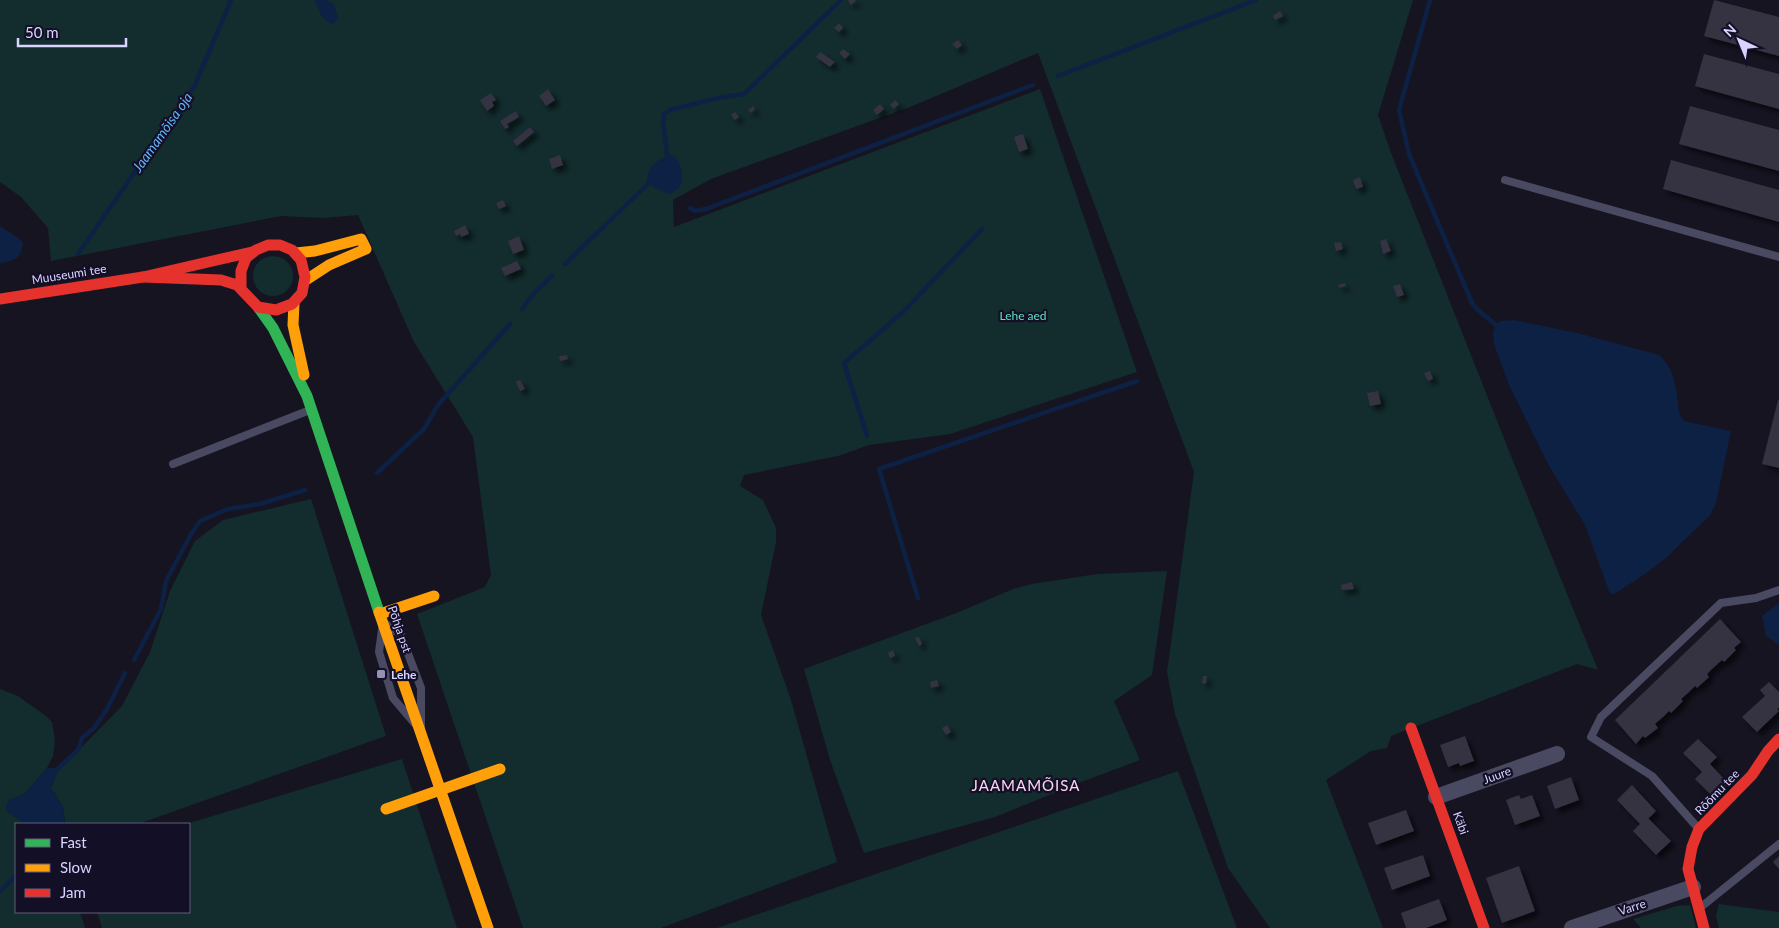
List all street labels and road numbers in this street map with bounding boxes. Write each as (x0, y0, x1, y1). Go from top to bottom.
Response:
street label: Muuseumi tee (31, 261, 107, 287)
street label: Põhja pst (385, 604, 415, 655)
street label: Juure (1481, 763, 1513, 787)
street label: Rõõmu tee (1692, 766, 1742, 818)
street label: Käbi (1450, 809, 1472, 837)
street label: Varre (1616, 896, 1648, 918)

